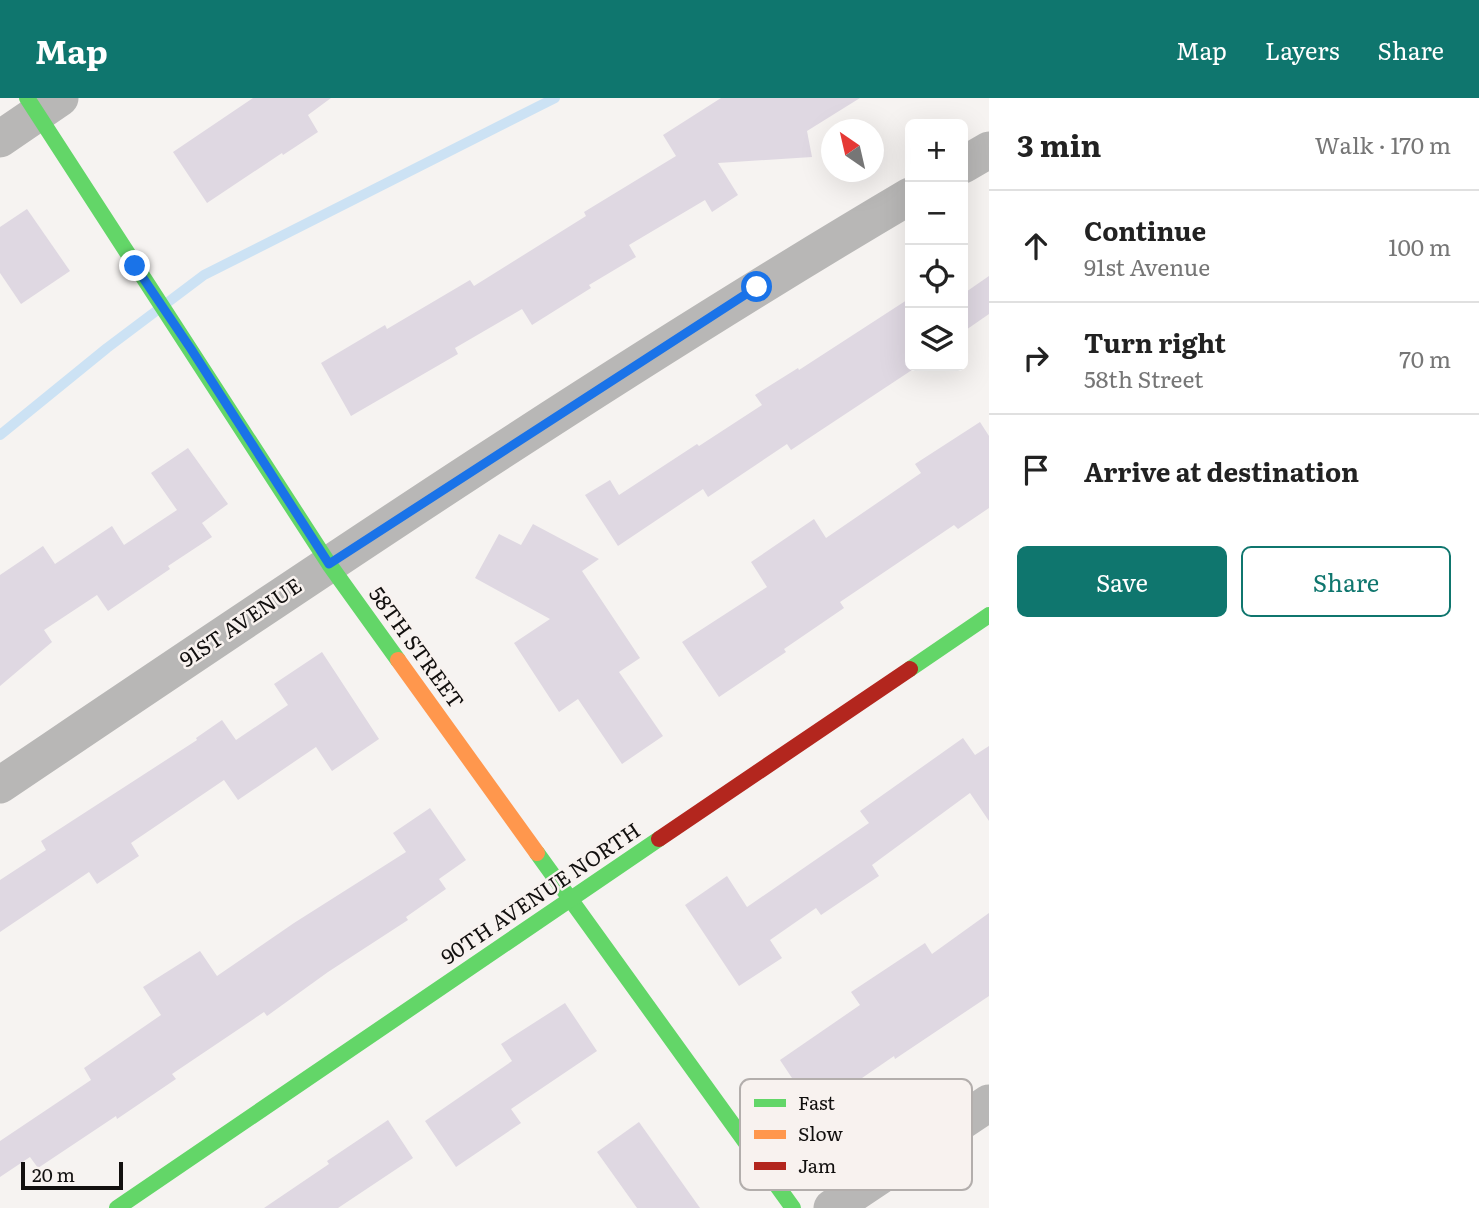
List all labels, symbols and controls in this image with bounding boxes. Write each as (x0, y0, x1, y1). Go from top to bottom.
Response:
text: Map (35, 25, 108, 74)
text: Map (1176, 32, 1227, 67)
text: Layers (1265, 32, 1339, 67)
text: Share (1377, 32, 1444, 67)
north arrow (821, 119, 884, 182)
map controls (905, 119, 968, 371)
button: + (905, 119, 968, 182)
text: 3 min (1017, 122, 1101, 166)
text: Walk · 170 m (1315, 127, 1451, 161)
button: − (905, 182, 968, 245)
text: Continue (1084, 210, 1206, 249)
icon: ahead (1017, 227, 1055, 265)
text: 100 m (1388, 229, 1451, 263)
button: locate (905, 245, 968, 308)
text: 91st Avenue (1084, 249, 1210, 283)
route end (119, 250, 150, 281)
route start (741, 271, 772, 302)
button: layers (905, 308, 968, 371)
text: Turn right (1084, 322, 1226, 361)
icon: right (1017, 339, 1055, 377)
text: 70 m (1399, 341, 1451, 375)
text: 58th Street (1084, 361, 1203, 395)
icon: arrive (1017, 451, 1055, 489)
text: Arrive at destination (1084, 451, 1359, 490)
button: Save (1017, 546, 1227, 617)
button: Share (1241, 546, 1451, 617)
street label: 91ST AVENUE (172, 569, 307, 673)
street label: 58TH STREET (363, 579, 473, 714)
street label: 90TH AVENUE NORTH (434, 814, 645, 970)
legend (740, 1079, 972, 1190)
text: Fast (798, 1088, 835, 1116)
text: Slow (798, 1119, 843, 1147)
text: Jam (798, 1151, 836, 1179)
scale bar (21, 1159, 122, 1191)
text: 20 m (32, 1160, 75, 1188)

